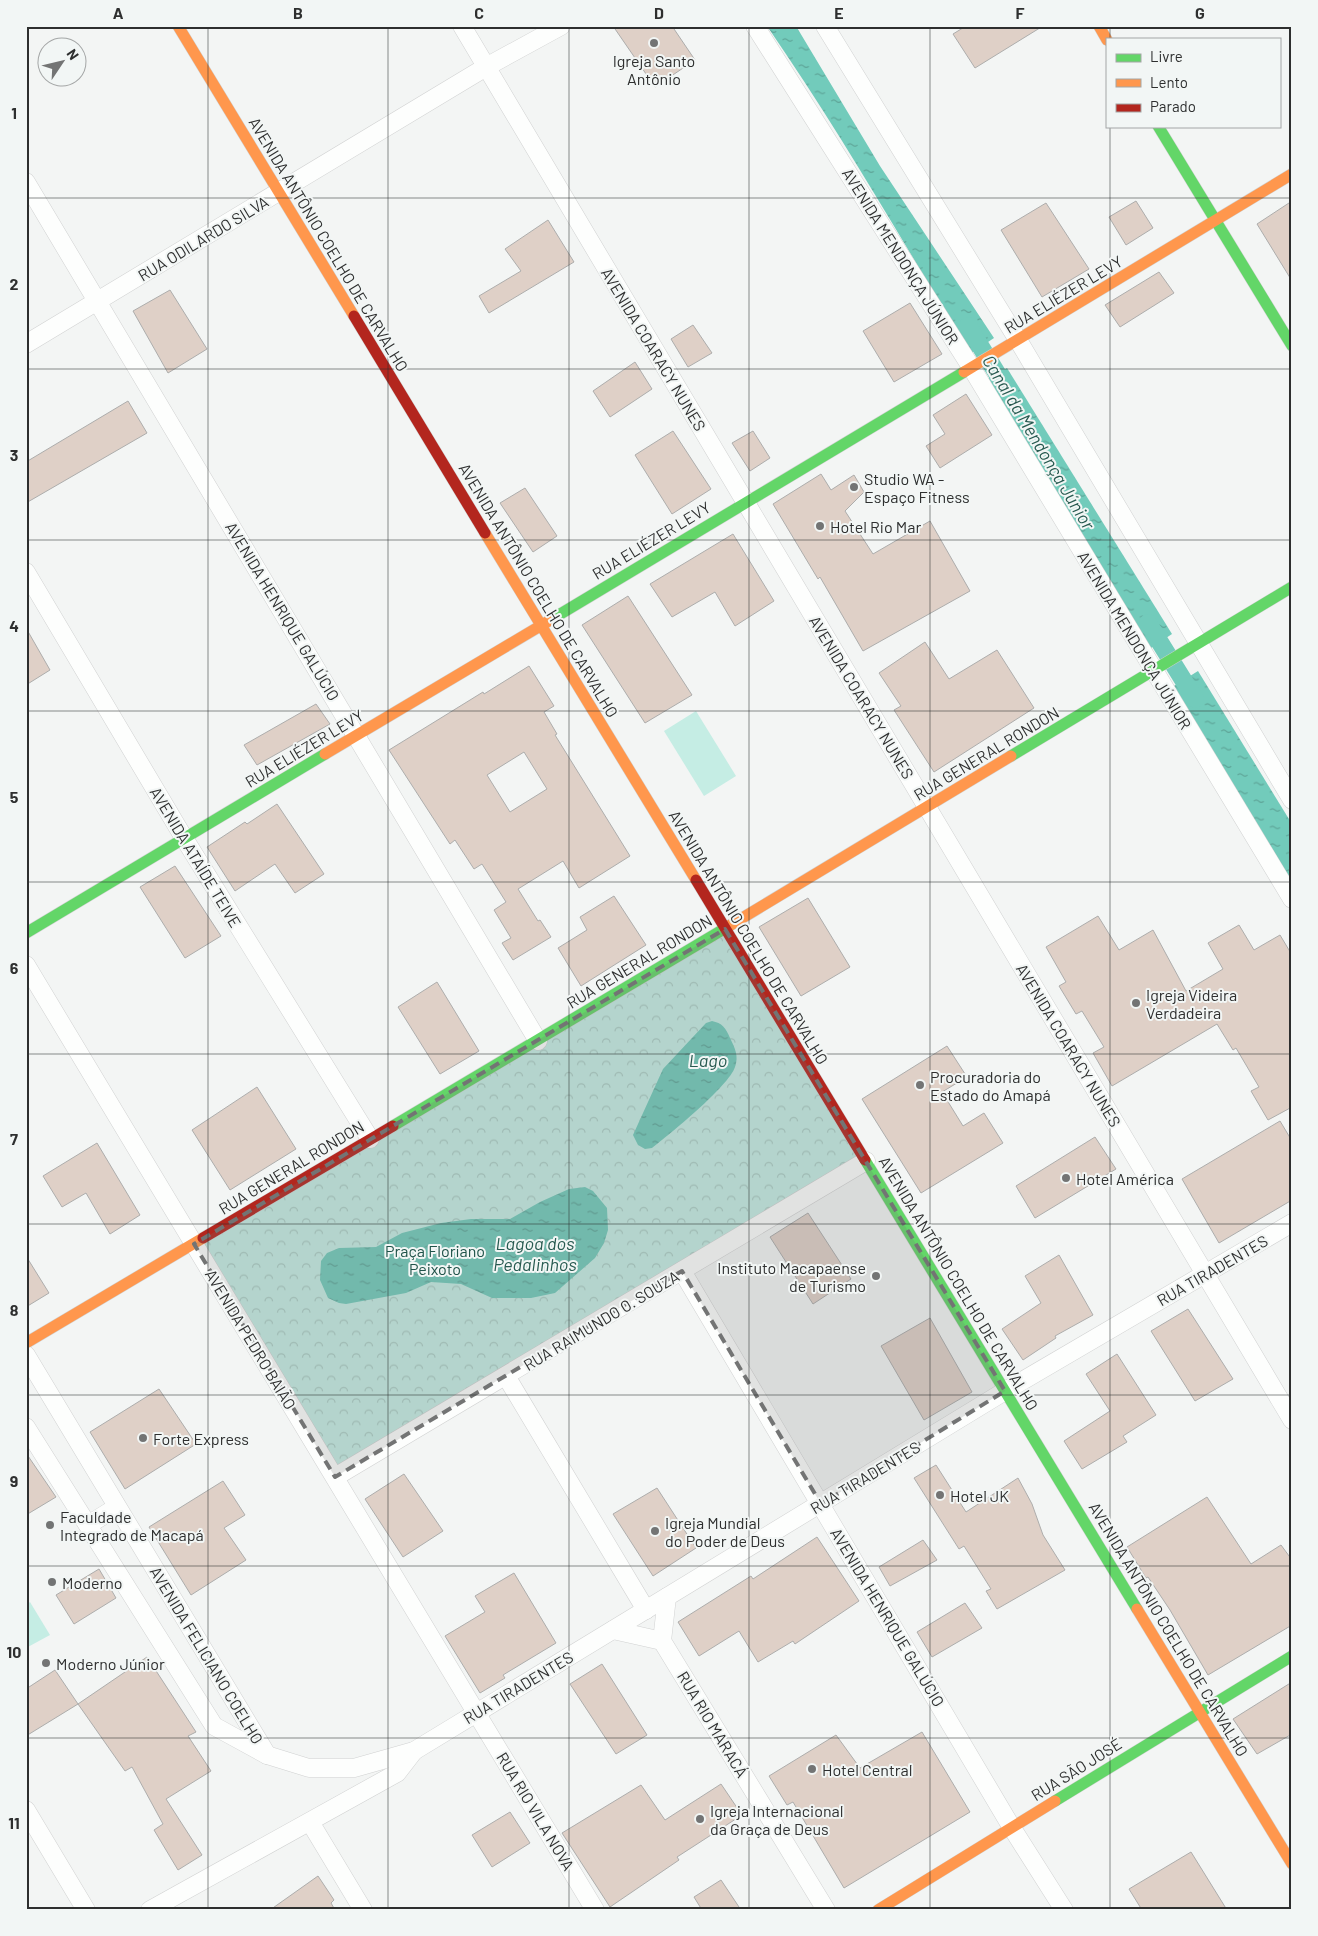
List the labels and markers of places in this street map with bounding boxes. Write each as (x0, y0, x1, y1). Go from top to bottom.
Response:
marker: Igreja Santo Antônio (648, 37, 660, 49)
place label: Igreja Santo Antônio (613, 51, 695, 88)
place label: Studio WA - Espaço Fitness (864, 469, 970, 506)
marker: Studio WA - Espaço Fitness (848, 481, 860, 493)
place label: Hotel Rio Mar (830, 517, 921, 536)
marker: Hotel Rio Mar (814, 520, 826, 532)
place label: Igreja Videira Verdadeira (1146, 985, 1237, 1022)
marker: Igreja Videira Verdadeira (1130, 997, 1142, 1009)
place label: Procuradoria do Estado do Amapá (930, 1067, 1051, 1104)
marker: Procuradoria do Estado do Amapá (914, 1079, 926, 1091)
place label: Hotel América (1076, 1169, 1174, 1188)
marker: Hotel América (1060, 1172, 1072, 1184)
place label: Instituto Macapaense de Turismo (717, 1258, 866, 1295)
marker: Instituto Macapaense de Turismo (870, 1270, 882, 1282)
place label: Forte Express (153, 1429, 249, 1448)
marker: Forte Express (137, 1432, 149, 1444)
place label: Hotel JK (950, 1486, 1009, 1505)
marker: Hotel JK (934, 1489, 946, 1501)
place label: Faculdade Integrado de Macapá (60, 1507, 204, 1544)
place label: Igreja Mundial do Poder de Deus (665, 1513, 785, 1550)
marker: Faculdade Integrado de Macapá (44, 1519, 56, 1531)
marker: Igreja Mundial do Poder de Deus (649, 1525, 661, 1537)
place label: Moderno (62, 1573, 122, 1592)
marker: Moderno (46, 1576, 58, 1588)
place label: Moderno Júnior (56, 1654, 165, 1673)
marker: Moderno Júnior (40, 1657, 52, 1669)
place label: Hotel Central (822, 1760, 912, 1779)
marker: Hotel Central (806, 1763, 818, 1775)
place label: Igreja Internacional da Graça de Deus (710, 1801, 843, 1838)
marker: Igreja Internacional da Graça de Deus (694, 1813, 706, 1825)

